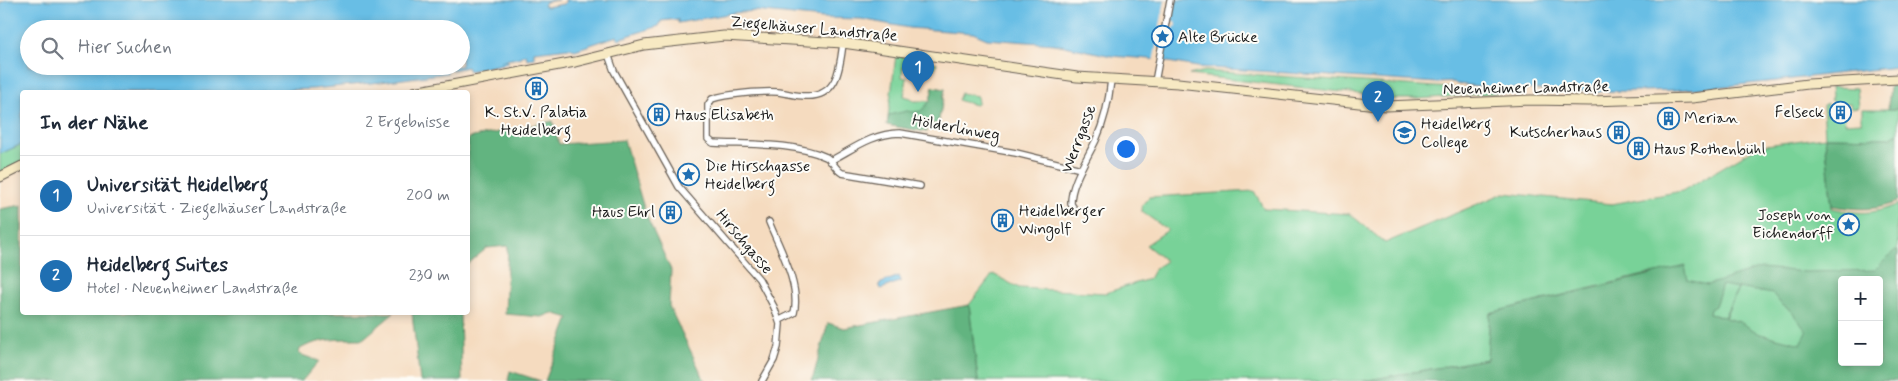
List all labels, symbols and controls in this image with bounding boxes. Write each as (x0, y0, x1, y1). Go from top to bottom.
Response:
street label: Ziegelhäuser Landstraße (729, 11, 899, 48)
search box (20, 20, 470, 75)
place icon: Alte Brücke (1150, 25, 1174, 49)
place label: Alte Brücke (1178, 27, 1258, 48)
icon: search (38, 34, 66, 62)
text: Hier suchen (78, 35, 172, 60)
pin: 1 (902, 51, 934, 92)
building icon: K. St.V. Palatia Heidelberg (524, 76, 548, 100)
street label: Neuenheimer Landstraße (1443, 76, 1609, 100)
pin: 2 (1362, 81, 1394, 122)
building icon: Felseck (1828, 100, 1852, 124)
street label: Werrgasse (1056, 101, 1102, 176)
place label: K. St.V. Palatia Heidelberg (485, 102, 587, 142)
place label: Felseck (1775, 102, 1824, 123)
building icon: Haus Elisabeth (647, 103, 671, 127)
place label: Haus Elisabeth (675, 105, 774, 126)
building icon: Merian (1656, 106, 1680, 130)
place label: Merian (1684, 108, 1739, 129)
text: In der Nähe (40, 109, 148, 137)
street label: Hölderlinweg (910, 110, 1001, 147)
text: 2 Ergebnisse (365, 112, 450, 133)
place label: Heidelberg College (1421, 114, 1491, 153)
building icon: Kutscherhaus (1606, 120, 1630, 144)
school or university icon: Heidelberg College (1393, 121, 1417, 145)
place label: Kutscherhaus (1510, 122, 1602, 143)
your location (1113, 136, 1139, 162)
building icon: Haus Rothenbühl (1626, 137, 1650, 161)
place label: Haus Rothenbühl (1654, 139, 1766, 160)
place label: Die Hirschgasse Heidelberg (705, 156, 810, 196)
place icon: Die Hirschgasse Heidelberg (677, 163, 701, 187)
text: Universität Heidelberg (87, 173, 268, 198)
text: 1 (52, 185, 60, 206)
text: 200 m (406, 185, 450, 206)
text: Universität · Ziegelhäuser Landstraße (87, 198, 347, 219)
building icon: Haus Ehrl (659, 200, 683, 224)
place label: Heidelberger Wingolf (1019, 201, 1105, 241)
place label: Haus Ehrl (592, 202, 655, 223)
street label: Hirschgasse (711, 205, 777, 279)
place label: Joseph von Eichendorff (1752, 205, 1833, 244)
building icon: Heidelberger Wingolf (991, 208, 1015, 232)
place icon: Joseph von Eichendorff (1837, 212, 1861, 236)
text: Heidelberg Suites (87, 253, 228, 278)
text: 2 (52, 265, 60, 286)
text: 230 m (409, 265, 450, 286)
map controls (1838, 276, 1883, 366)
button: + (1838, 276, 1883, 321)
text: Hotel · Neuenheimer Landstraße (87, 278, 298, 299)
button: − (1838, 321, 1883, 366)

